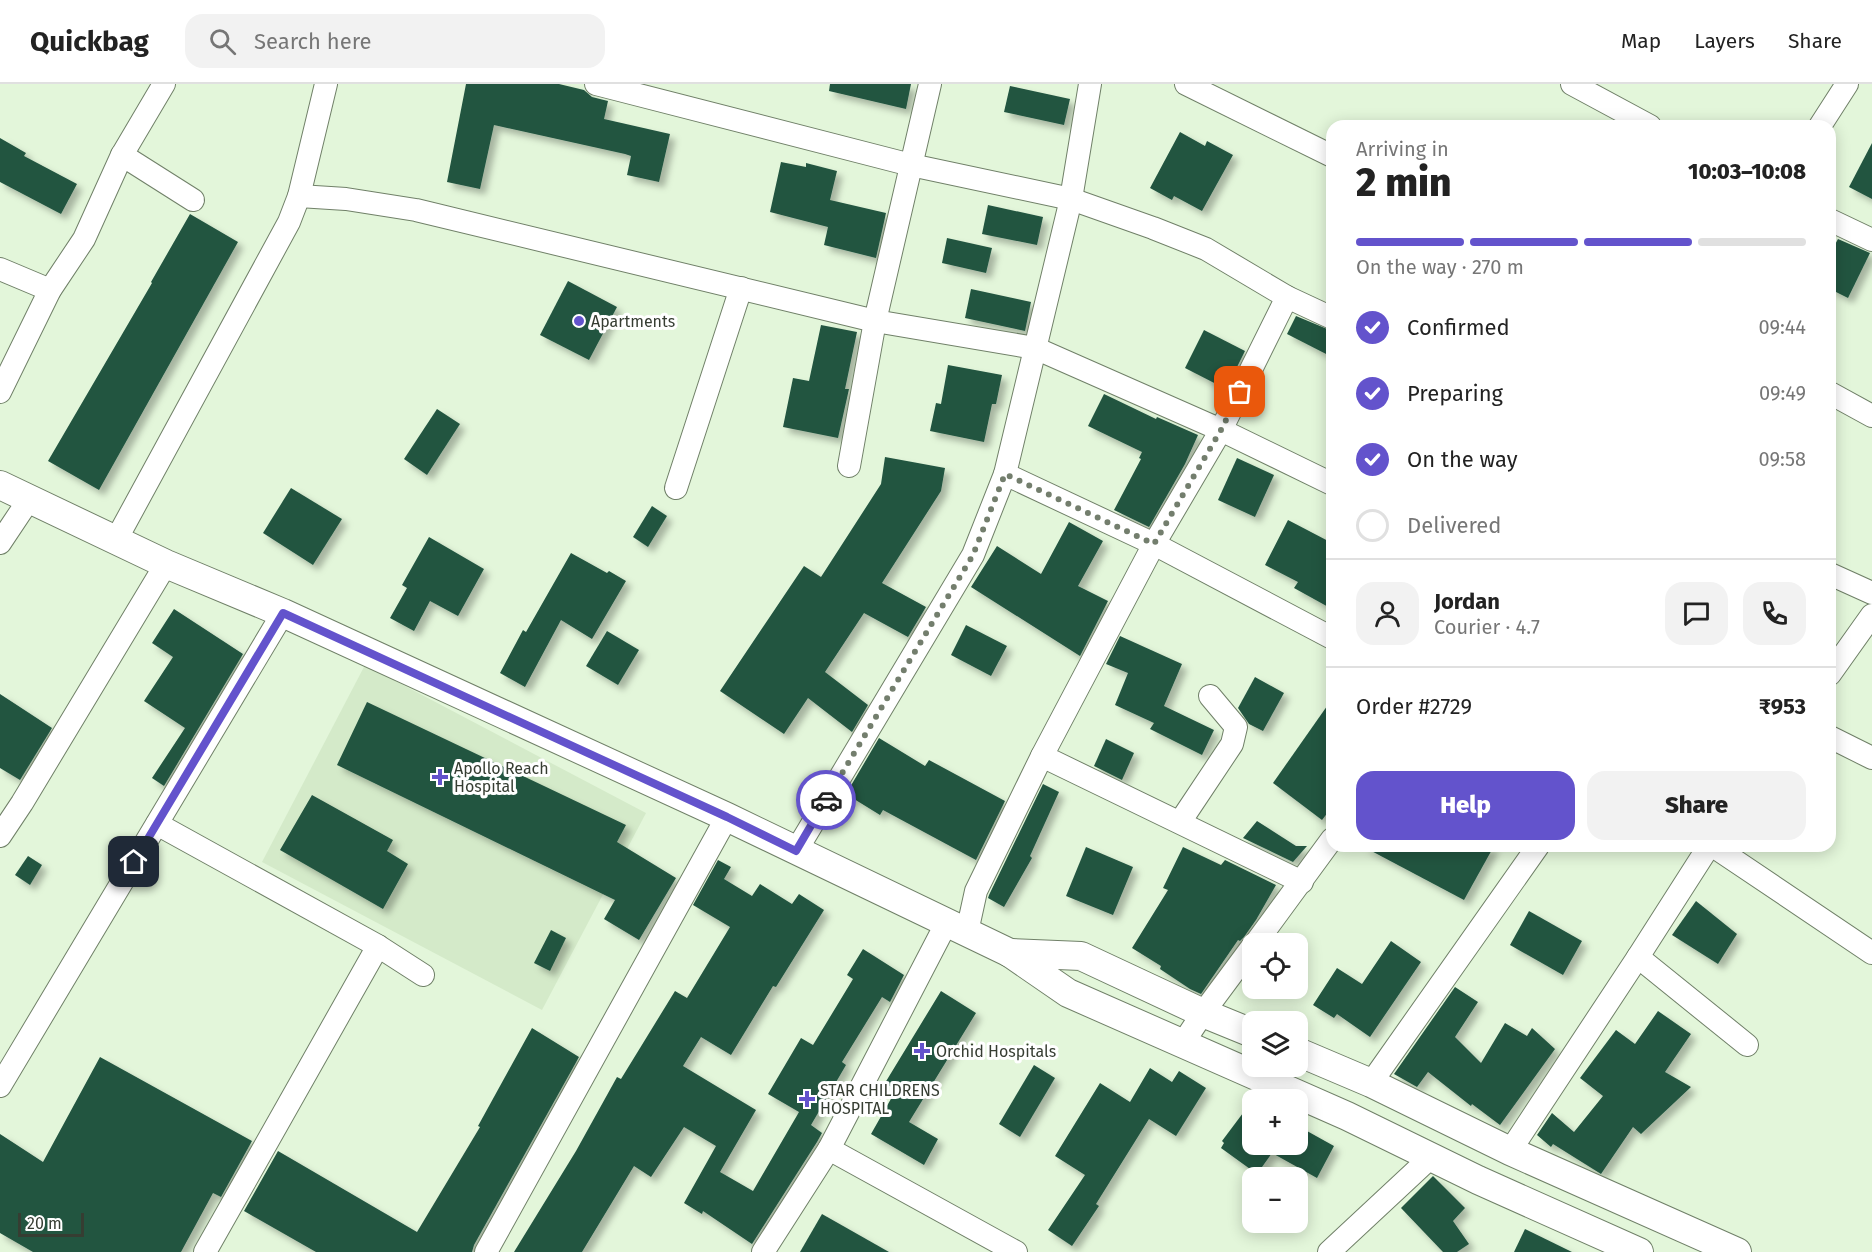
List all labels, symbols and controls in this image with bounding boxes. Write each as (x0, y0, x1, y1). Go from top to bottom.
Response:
search box (185, 14, 605, 68)
text: Quickbag (30, 25, 149, 58)
icon: search (206, 25, 239, 58)
text: Search here (254, 28, 372, 55)
text: Map (1621, 28, 1661, 54)
text: Layers (1694, 28, 1755, 54)
text: Share (1788, 28, 1842, 54)
text: Arriving in (1356, 137, 1449, 161)
text: 10:03–10:08 (1688, 158, 1806, 185)
text: 2 min (1356, 160, 1452, 206)
text: On the way · 270 m (1356, 255, 1524, 279)
icon: check (1356, 311, 1389, 344)
place label: Apartments (591, 312, 675, 331)
marker: Apartments (572, 314, 586, 328)
text: Confirmed (1407, 314, 1510, 341)
text: 09:44 (1759, 315, 1806, 339)
pin (1214, 366, 1265, 417)
icon: bag (1223, 375, 1256, 408)
icon: check (1356, 377, 1389, 410)
text: Preparing (1407, 380, 1503, 407)
text: 09:49 (1759, 381, 1806, 405)
icon: check (1356, 443, 1389, 476)
text: On the way (1407, 446, 1518, 473)
text: 09:58 (1759, 447, 1806, 471)
text: Delivered (1407, 512, 1502, 539)
button: person (1356, 582, 1419, 645)
button: chat (1665, 582, 1728, 645)
button: phone (1743, 582, 1806, 645)
text: Jordan (1434, 588, 1500, 615)
text: Courier · 4.7 (1434, 615, 1540, 639)
text: Order #2729 (1356, 693, 1472, 720)
text: ₹953 (1759, 693, 1806, 720)
place label: Apollo Reach Hospital (454, 759, 549, 796)
marker: Apollo Reach Hospital (431, 768, 449, 786)
courier (796, 770, 856, 830)
button: Help (1356, 771, 1575, 840)
button: Share (1587, 771, 1806, 840)
icon: car (810, 784, 843, 817)
pin (108, 836, 159, 887)
icon: home (117, 845, 150, 878)
map controls (1242, 933, 1308, 1233)
button: locate (1242, 933, 1308, 999)
button: layers (1242, 1011, 1308, 1077)
marker: Orchid Hospitals (913, 1042, 931, 1060)
place label: Orchid Hospitals (936, 1042, 1056, 1061)
place label: STAR CHILDRENS HOSPITAL (820, 1081, 940, 1118)
button: + (1242, 1089, 1308, 1155)
marker: STAR CHILDRENS HOSPITAL (798, 1090, 816, 1108)
button: − (1242, 1167, 1308, 1233)
scale bar (18, 1210, 84, 1238)
text: 20 m (27, 1214, 62, 1233)

